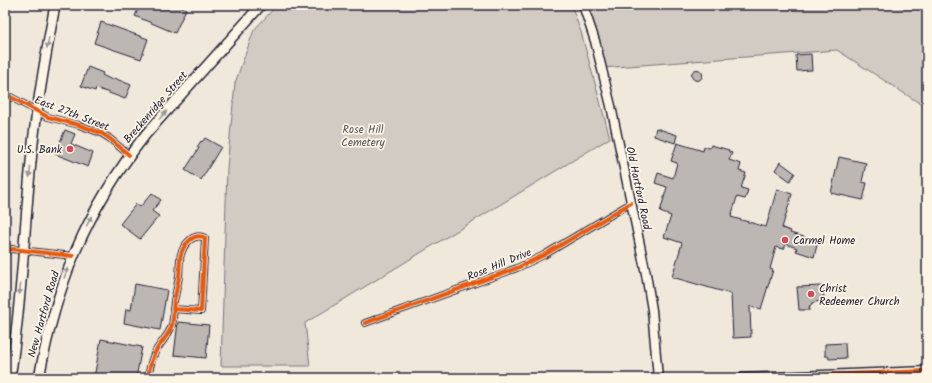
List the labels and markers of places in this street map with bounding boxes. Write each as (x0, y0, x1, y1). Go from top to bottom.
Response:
place label: U.S. Bank (17, 141, 63, 159)
marker: U.S. Bank (65, 144, 75, 154)
place label: Carmel Home (793, 232, 855, 250)
marker: Carmel Home (780, 235, 790, 245)
place label: Christ Redeemer Church (819, 280, 900, 311)
marker: Christ Redeemer Church (806, 289, 816, 299)

